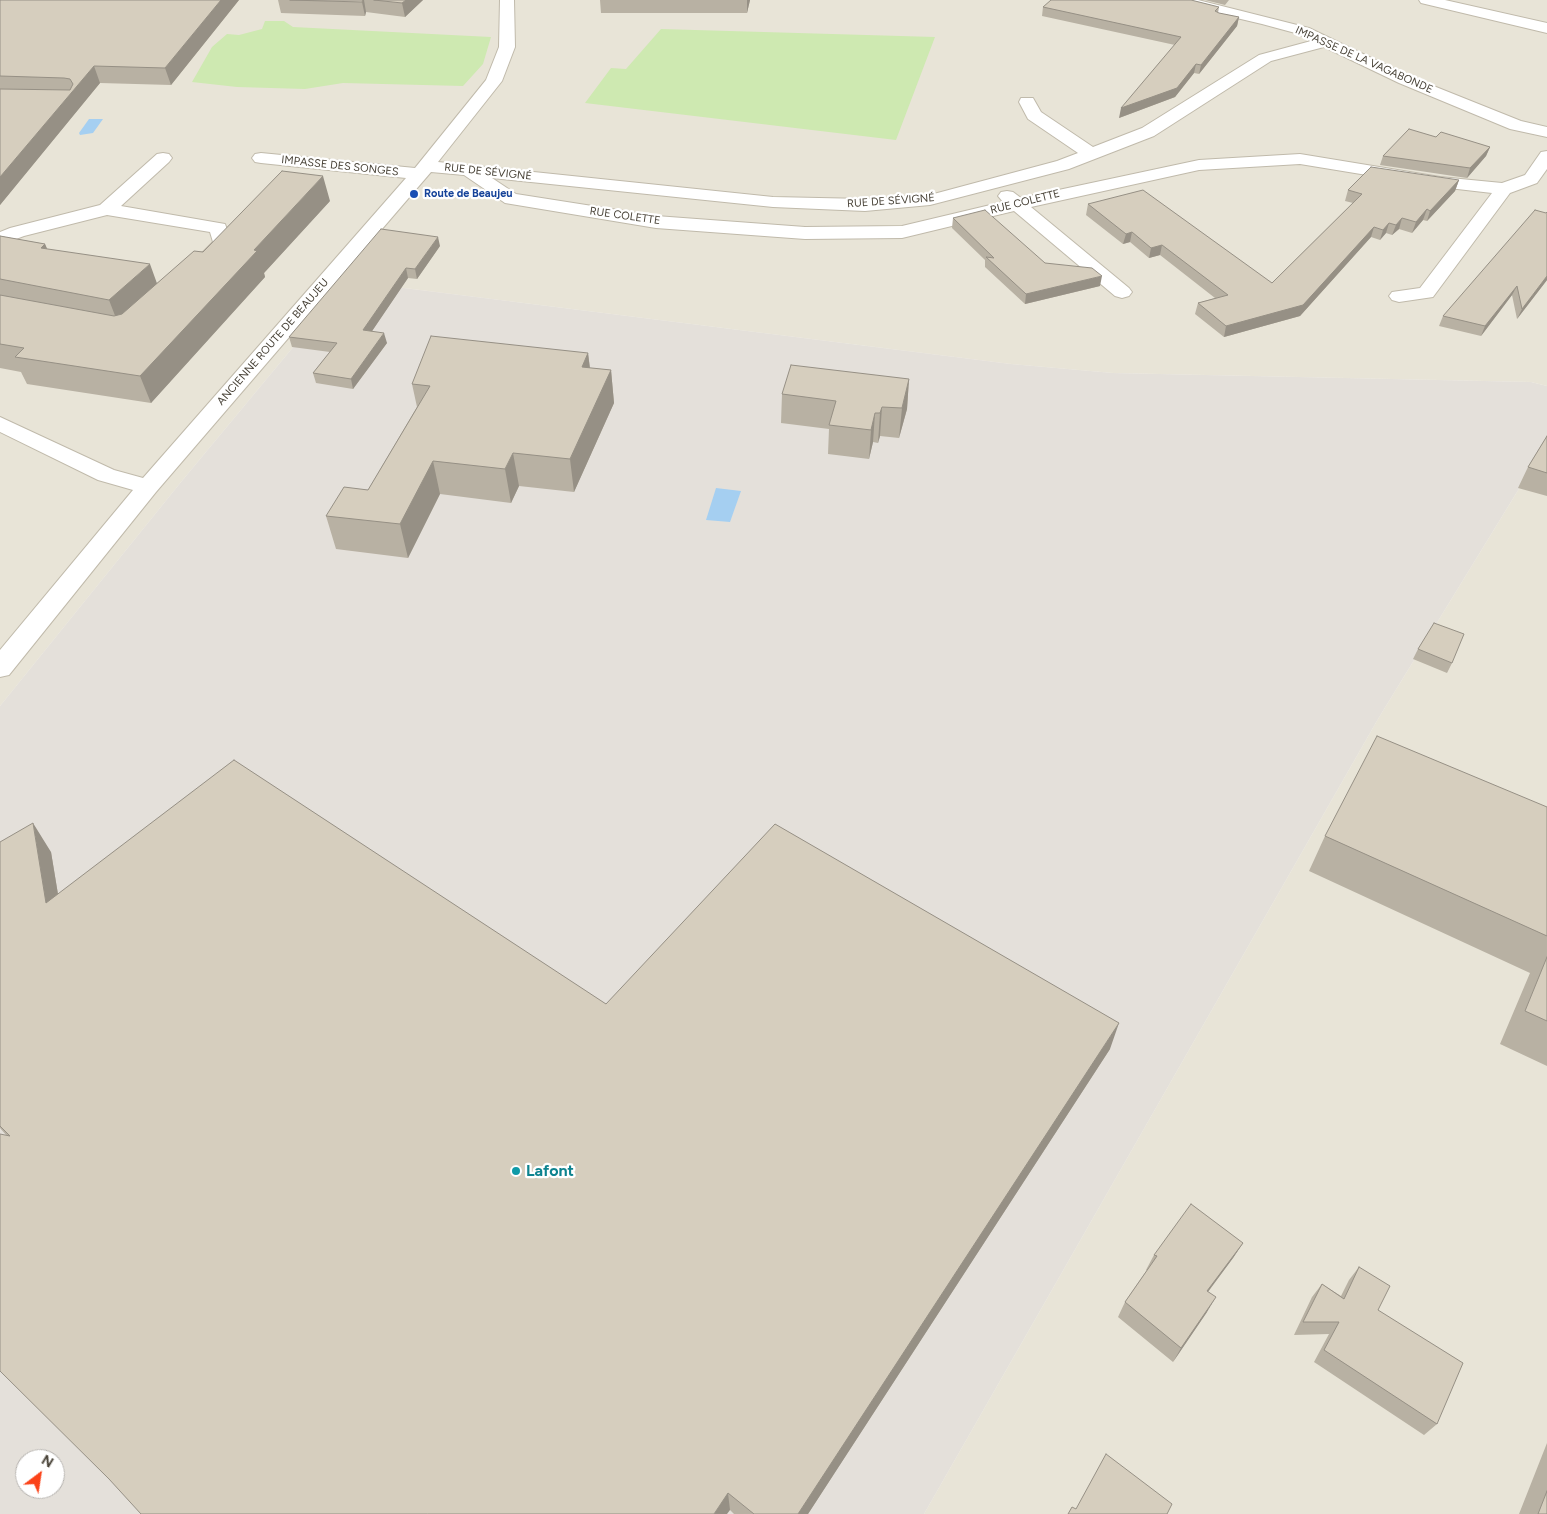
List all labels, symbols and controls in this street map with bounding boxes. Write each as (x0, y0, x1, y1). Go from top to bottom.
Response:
street label: IMPASSE DE LA VAGABONDE (1293, 24, 1435, 96)
street label: IMPASSE DES SONGES (281, 153, 399, 179)
street label: RUE DE SÉVIGNÉ (444, 161, 532, 183)
place label: Route de Beaujeu (424, 187, 513, 201)
street label: RUE COLETTE (989, 187, 1061, 217)
marker: Route de Beaujeu (408, 188, 420, 200)
street label: RUE DE SÉVIGNÉ (847, 191, 935, 211)
street label: RUE COLETTE (589, 205, 661, 227)
street label: ANCIENNE ROUTE DE BEAUJEU (214, 276, 332, 408)
place label: Lafont (526, 1161, 574, 1181)
marker: Lafont (510, 1165, 522, 1177)
north arrow (15, 1449, 65, 1499)
text: N (38, 1451, 56, 1472)

